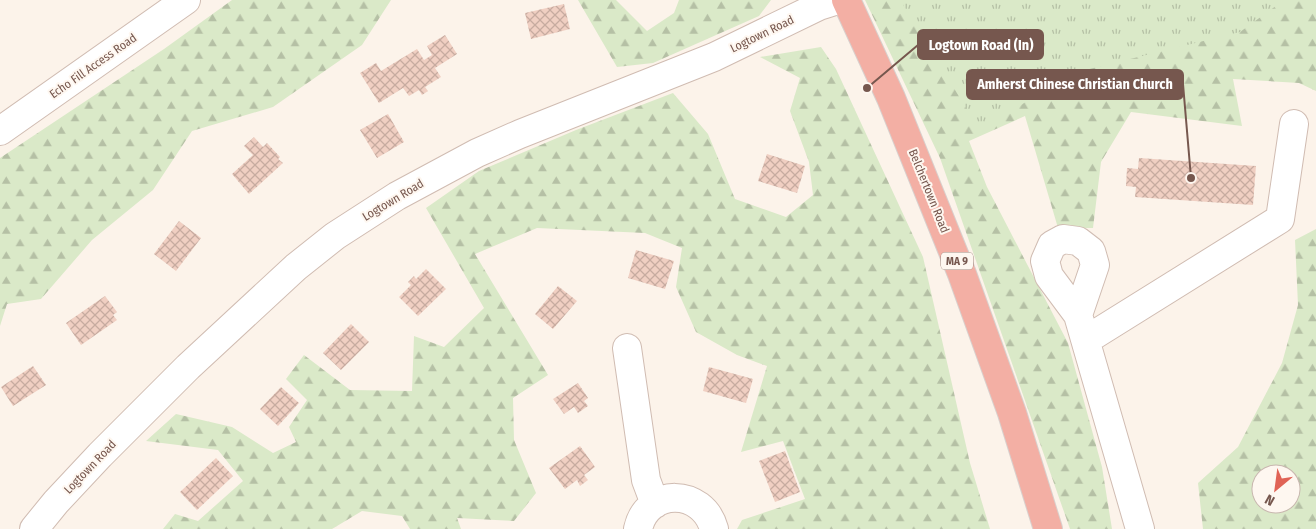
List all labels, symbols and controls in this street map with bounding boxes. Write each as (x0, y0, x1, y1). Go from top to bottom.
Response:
street label: Logtown Road (728, 13, 796, 55)
callout: Logtown Road (In) (918, 30, 1043, 59)
street label: Echo Fill Access Road (47, 31, 139, 101)
text: Logtown Road (In) (929, 37, 1033, 54)
callout: Amherst Chinese Christian Church (967, 70, 1183, 99)
text: Amherst Chinese Christian Church (976, 76, 1173, 93)
street label: Belchertown Road (906, 147, 952, 235)
street label: Logtown Road (360, 176, 426, 224)
road number: MA 9 (941, 252, 973, 270)
street label: Logtown Road (61, 437, 119, 497)
north arrow (1251, 464, 1301, 514)
text: N (1262, 490, 1278, 509)

